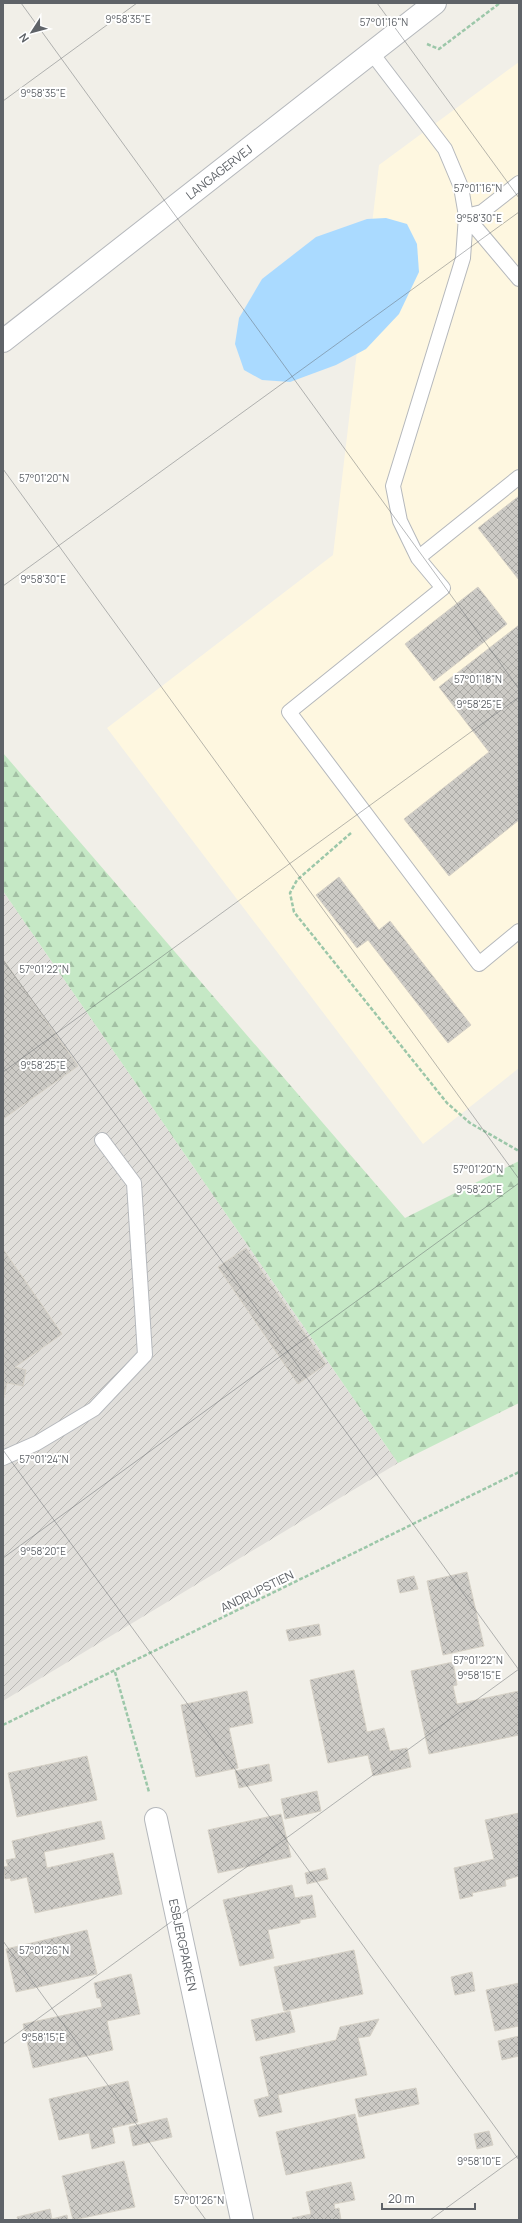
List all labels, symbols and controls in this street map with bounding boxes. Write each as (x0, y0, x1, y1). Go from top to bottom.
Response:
north arrow (12, 12, 52, 52)
text: 9°58'35"E (105, 12, 151, 26)
text: 57°01'16"N (360, 15, 408, 29)
text: N (15, 30, 32, 46)
text: 9°58'35"E (20, 86, 66, 100)
street label: LANGAGERVEJ (182, 141, 256, 203)
text: 57°01'16"N (454, 181, 502, 195)
text: 9°58'30"E (456, 211, 502, 225)
text: 57°01'20"N (19, 471, 69, 485)
text: 9°58'30"E (20, 572, 66, 586)
text: 57°01'18"N (454, 672, 502, 686)
text: 9°58'25"E (456, 697, 502, 711)
text: 57°01'22"N (19, 962, 69, 976)
text: 9°58'25"E (20, 1058, 66, 1072)
text: 57°01'20"N (453, 1162, 503, 1176)
text: 9°58'20"E (456, 1182, 502, 1196)
text: 57°01'24"N (19, 1452, 69, 1466)
text: 9°58'20"E (20, 1544, 66, 1558)
street label: ANDRUPSTIEN (218, 1566, 296, 1616)
text: 57°01'22"N (453, 1653, 503, 1667)
text: 9°58'15"E (457, 1668, 501, 1682)
street label: ESBJERGPARKEN (165, 1897, 201, 1993)
text: 57°01'26"N (19, 1943, 69, 1957)
text: 9°58'15"E (21, 2030, 65, 2044)
text: 9°58'10"E (457, 2154, 501, 2168)
scale bar (382, 2185, 475, 2211)
text: 20 m (388, 2190, 415, 2207)
text: 57°01'26"N (174, 2193, 224, 2207)

